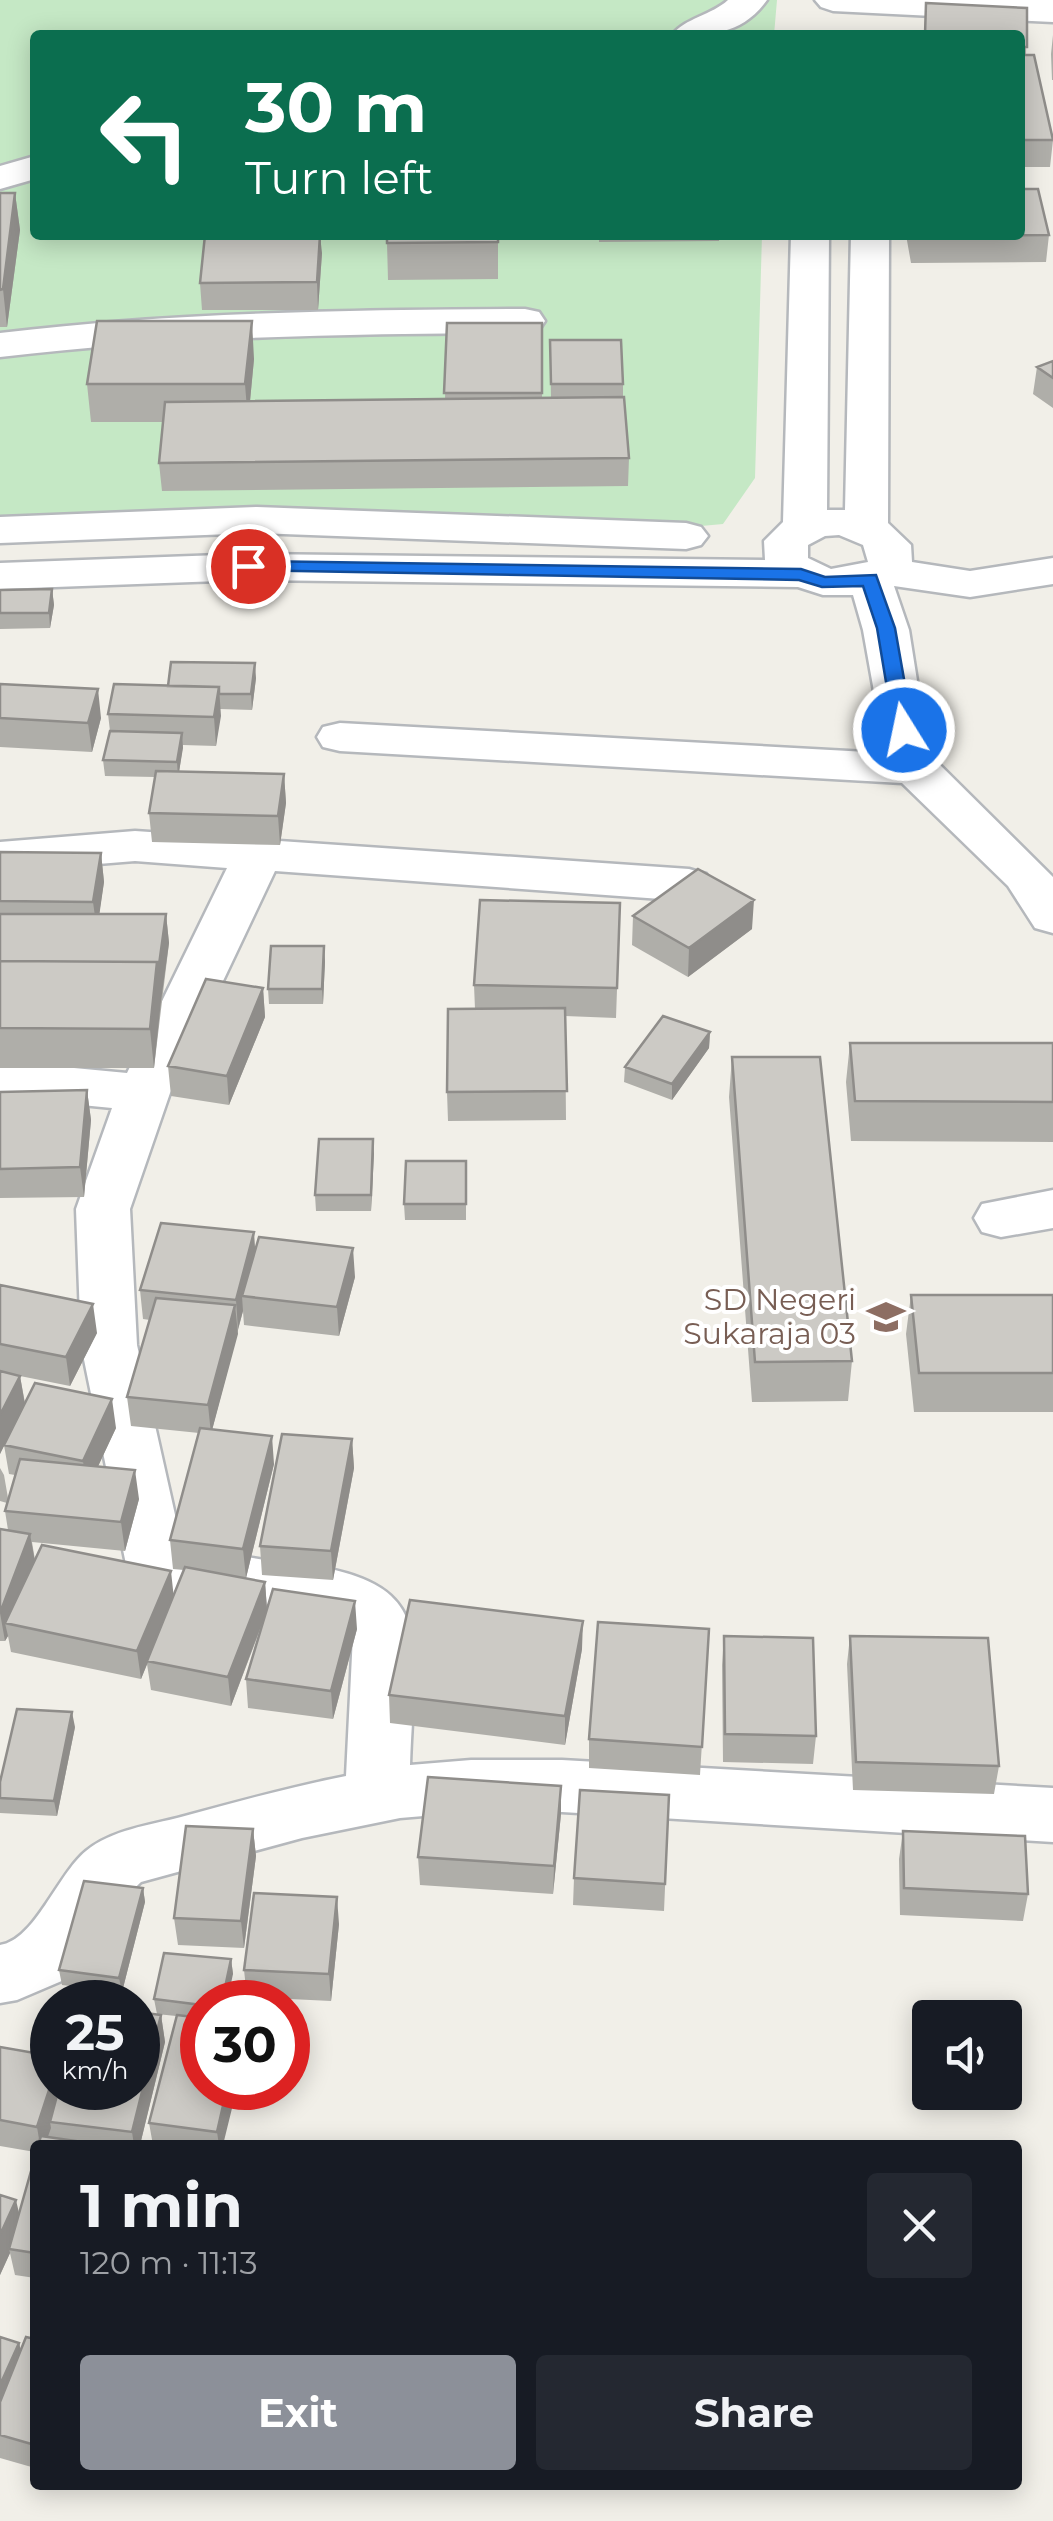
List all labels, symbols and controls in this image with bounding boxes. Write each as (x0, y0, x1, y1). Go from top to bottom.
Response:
text: 30 m (245, 64, 427, 150)
icon: left (80, 70, 210, 200)
text: Turn left (245, 150, 433, 205)
pin (206, 524, 291, 609)
icon: arrive (221, 539, 276, 594)
position arrow (852, 678, 956, 782)
place label: SD Negeri Sukaraja 03 (683, 1281, 856, 1352)
school or university icon: SD Negeri Sukaraja 03 (865, 1296, 907, 1338)
speed limit sign: 30 (180, 1980, 310, 2110)
map controls (912, 2000, 1022, 2110)
button: sound (912, 2000, 1022, 2110)
text: 25 (65, 2002, 125, 2063)
text: km/h (62, 2055, 128, 2085)
text: 1 min (80, 2169, 243, 2242)
button: close (867, 2173, 972, 2278)
text: 120 m · 11:13 (80, 2243, 258, 2282)
button: Exit (80, 2355, 516, 2470)
button: Share (536, 2355, 972, 2470)

